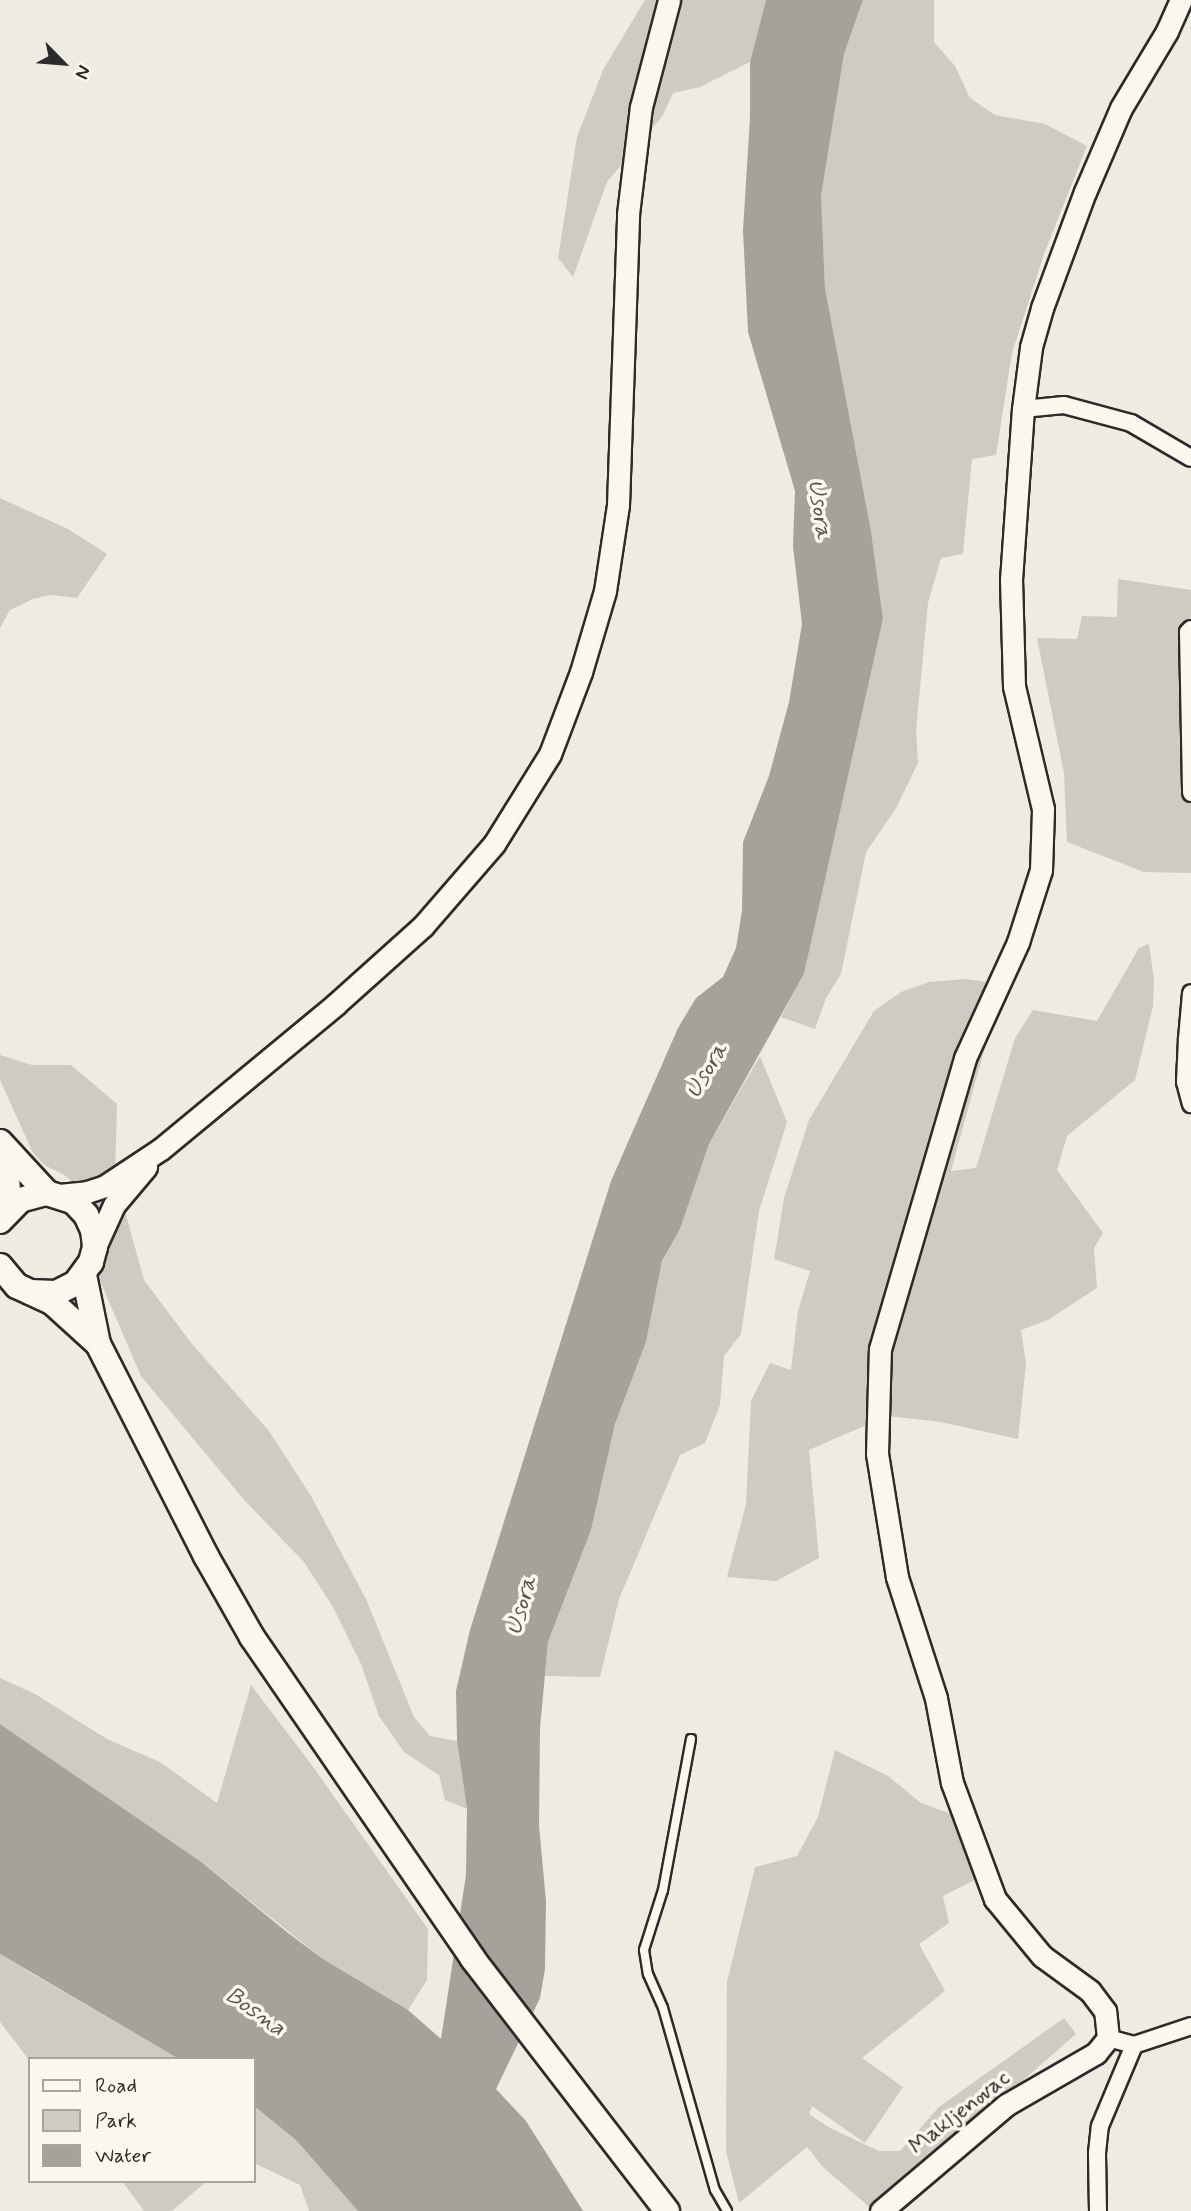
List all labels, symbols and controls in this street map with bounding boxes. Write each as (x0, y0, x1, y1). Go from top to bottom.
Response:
north arrow (28, 28, 98, 98)
text: N (68, 61, 96, 83)
water label: Usora (801, 478, 837, 540)
water label: Usora (679, 1038, 735, 1104)
water label: Usora (500, 1573, 544, 1639)
water label: Bosna (220, 1981, 290, 2043)
legend (28, 2057, 256, 2183)
street label: Makljenovac (904, 2065, 1016, 2161)
text: Road (95, 2072, 137, 2100)
text: Park (95, 2107, 137, 2135)
text: Water (95, 2142, 151, 2170)

